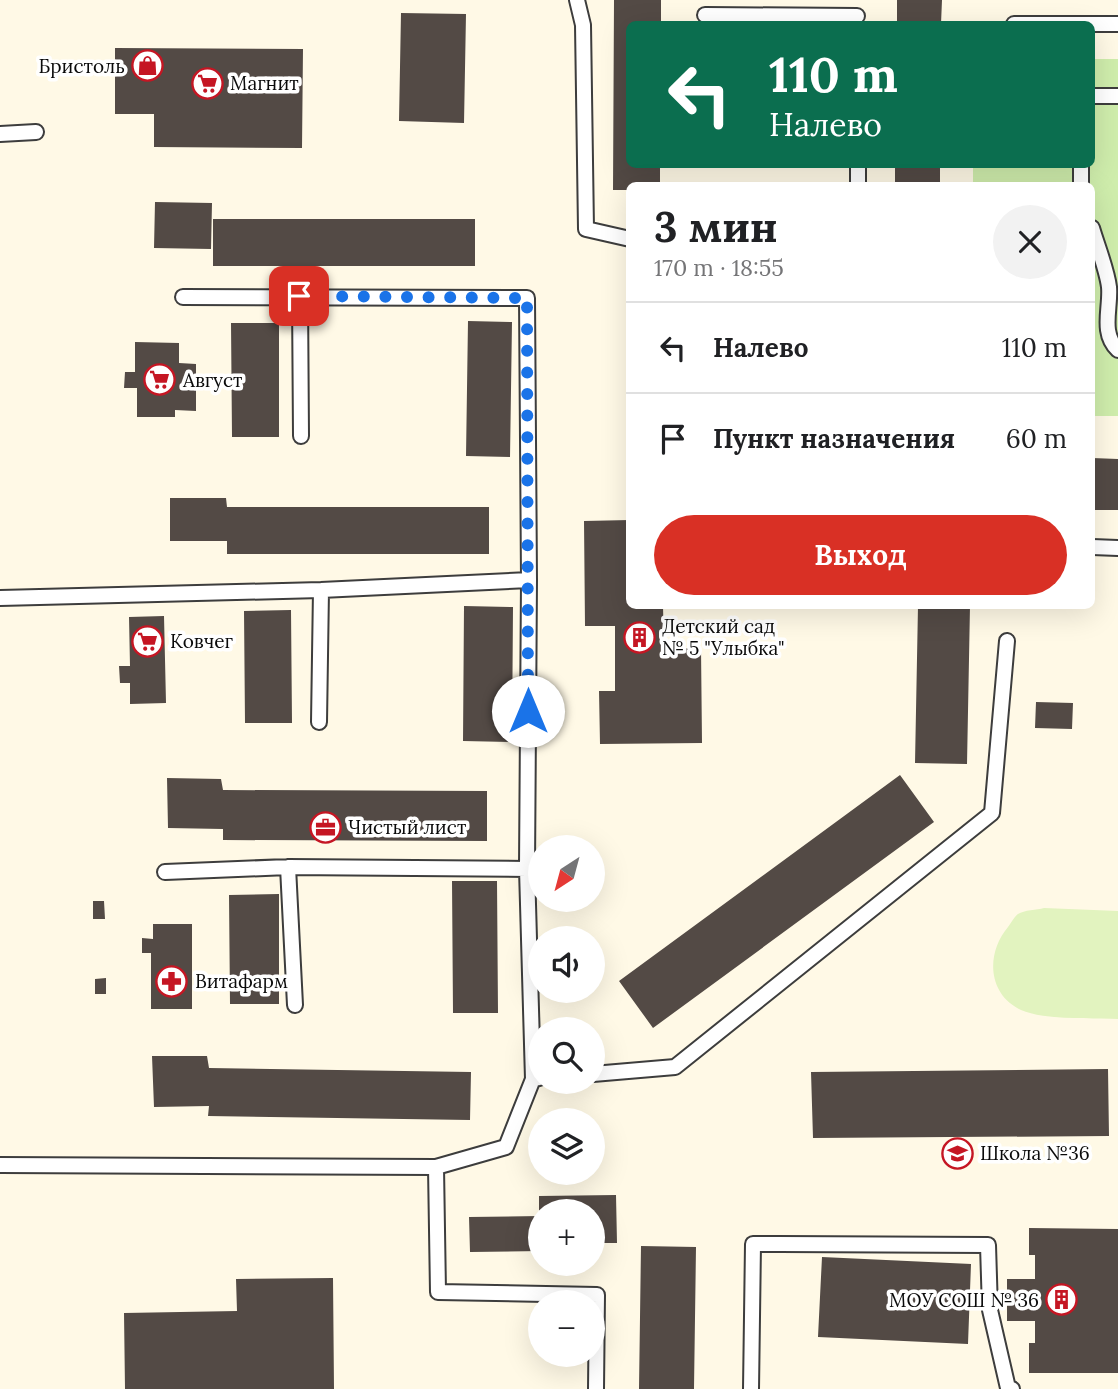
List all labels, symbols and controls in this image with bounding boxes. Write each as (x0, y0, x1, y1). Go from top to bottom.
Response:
text: 110 m (769, 43, 898, 105)
shop icon: Бристоль (131, 49, 165, 83)
icon: left (654, 49, 745, 140)
place label: Бристоль (38, 54, 125, 78)
supermarket icon: Магнит (190, 66, 224, 100)
place label: Магнит (230, 71, 299, 95)
text: Налево (769, 104, 882, 145)
text: 3 мин (654, 200, 778, 254)
button: close (993, 205, 1067, 279)
text: 170 m · 18:55 (654, 253, 784, 282)
pin (269, 266, 329, 326)
icon: arrive (280, 277, 318, 315)
icon: left (654, 329, 692, 367)
text: Налево (713, 331, 809, 364)
text: 110 m (1002, 331, 1067, 364)
supermarket icon: Август (143, 363, 177, 397)
place label: Август (182, 368, 242, 392)
icon: arrive (654, 420, 692, 458)
text: Пункт назначения (713, 422, 955, 455)
text: 60 m (1006, 422, 1067, 455)
button: Выход (654, 515, 1067, 595)
place label: Детский сад № 5 "Улыбка" (662, 614, 785, 660)
building icon: Детский сад № 5 "Улыбка" (622, 620, 656, 654)
supermarket icon: Ковчег (130, 624, 164, 658)
place label: Ковчег (170, 629, 234, 653)
position arrow (491, 674, 565, 748)
office icon: Чистый лист (308, 810, 342, 844)
place label: Чистый лист (348, 815, 466, 839)
north arrow (528, 835, 606, 912)
map controls (528, 835, 605, 1367)
button: sound (528, 926, 605, 1003)
pharmacy icon: Витафарм (155, 964, 189, 998)
place label: Витафарм (195, 969, 288, 993)
button: search (528, 1017, 605, 1094)
button: layers (528, 1108, 605, 1185)
school or university icon: Школа №36 (940, 1136, 974, 1170)
place label: Школа №36 (980, 1141, 1090, 1165)
button: + (528, 1199, 605, 1276)
building icon: МОУ СОШ № 36 (1045, 1283, 1079, 1317)
place label: МОУ СОШ № 36 (889, 1288, 1039, 1312)
button: − (528, 1290, 605, 1367)

